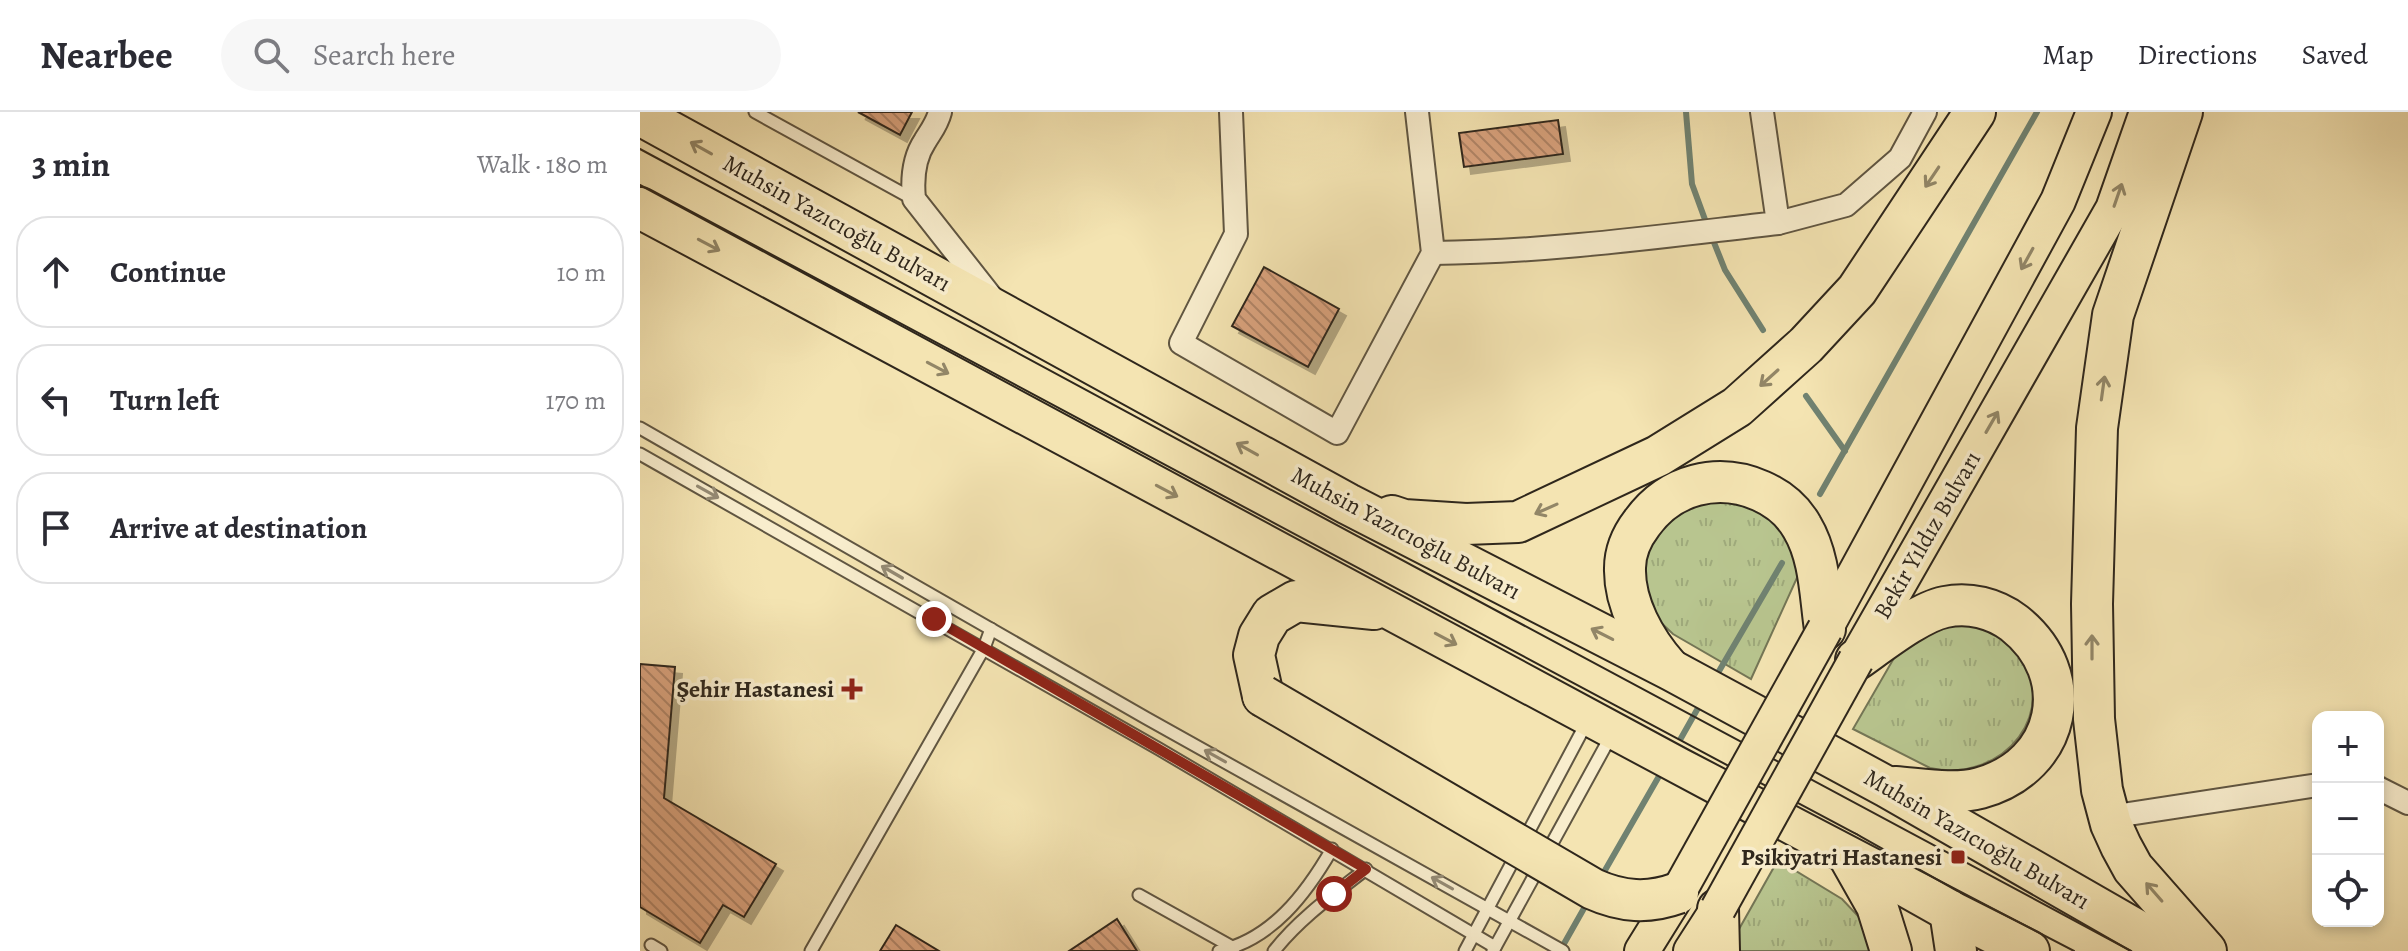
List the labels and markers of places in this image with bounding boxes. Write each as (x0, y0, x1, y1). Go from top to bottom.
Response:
place label: Şehir Hastanesi (677, 673, 834, 705)
marker: Şehir Hastanesi (841, 678, 863, 700)
place label: Psikiyatri Hastanesi (1741, 841, 1942, 873)
marker: Psikiyatri Hastanesi (1949, 848, 1967, 866)

